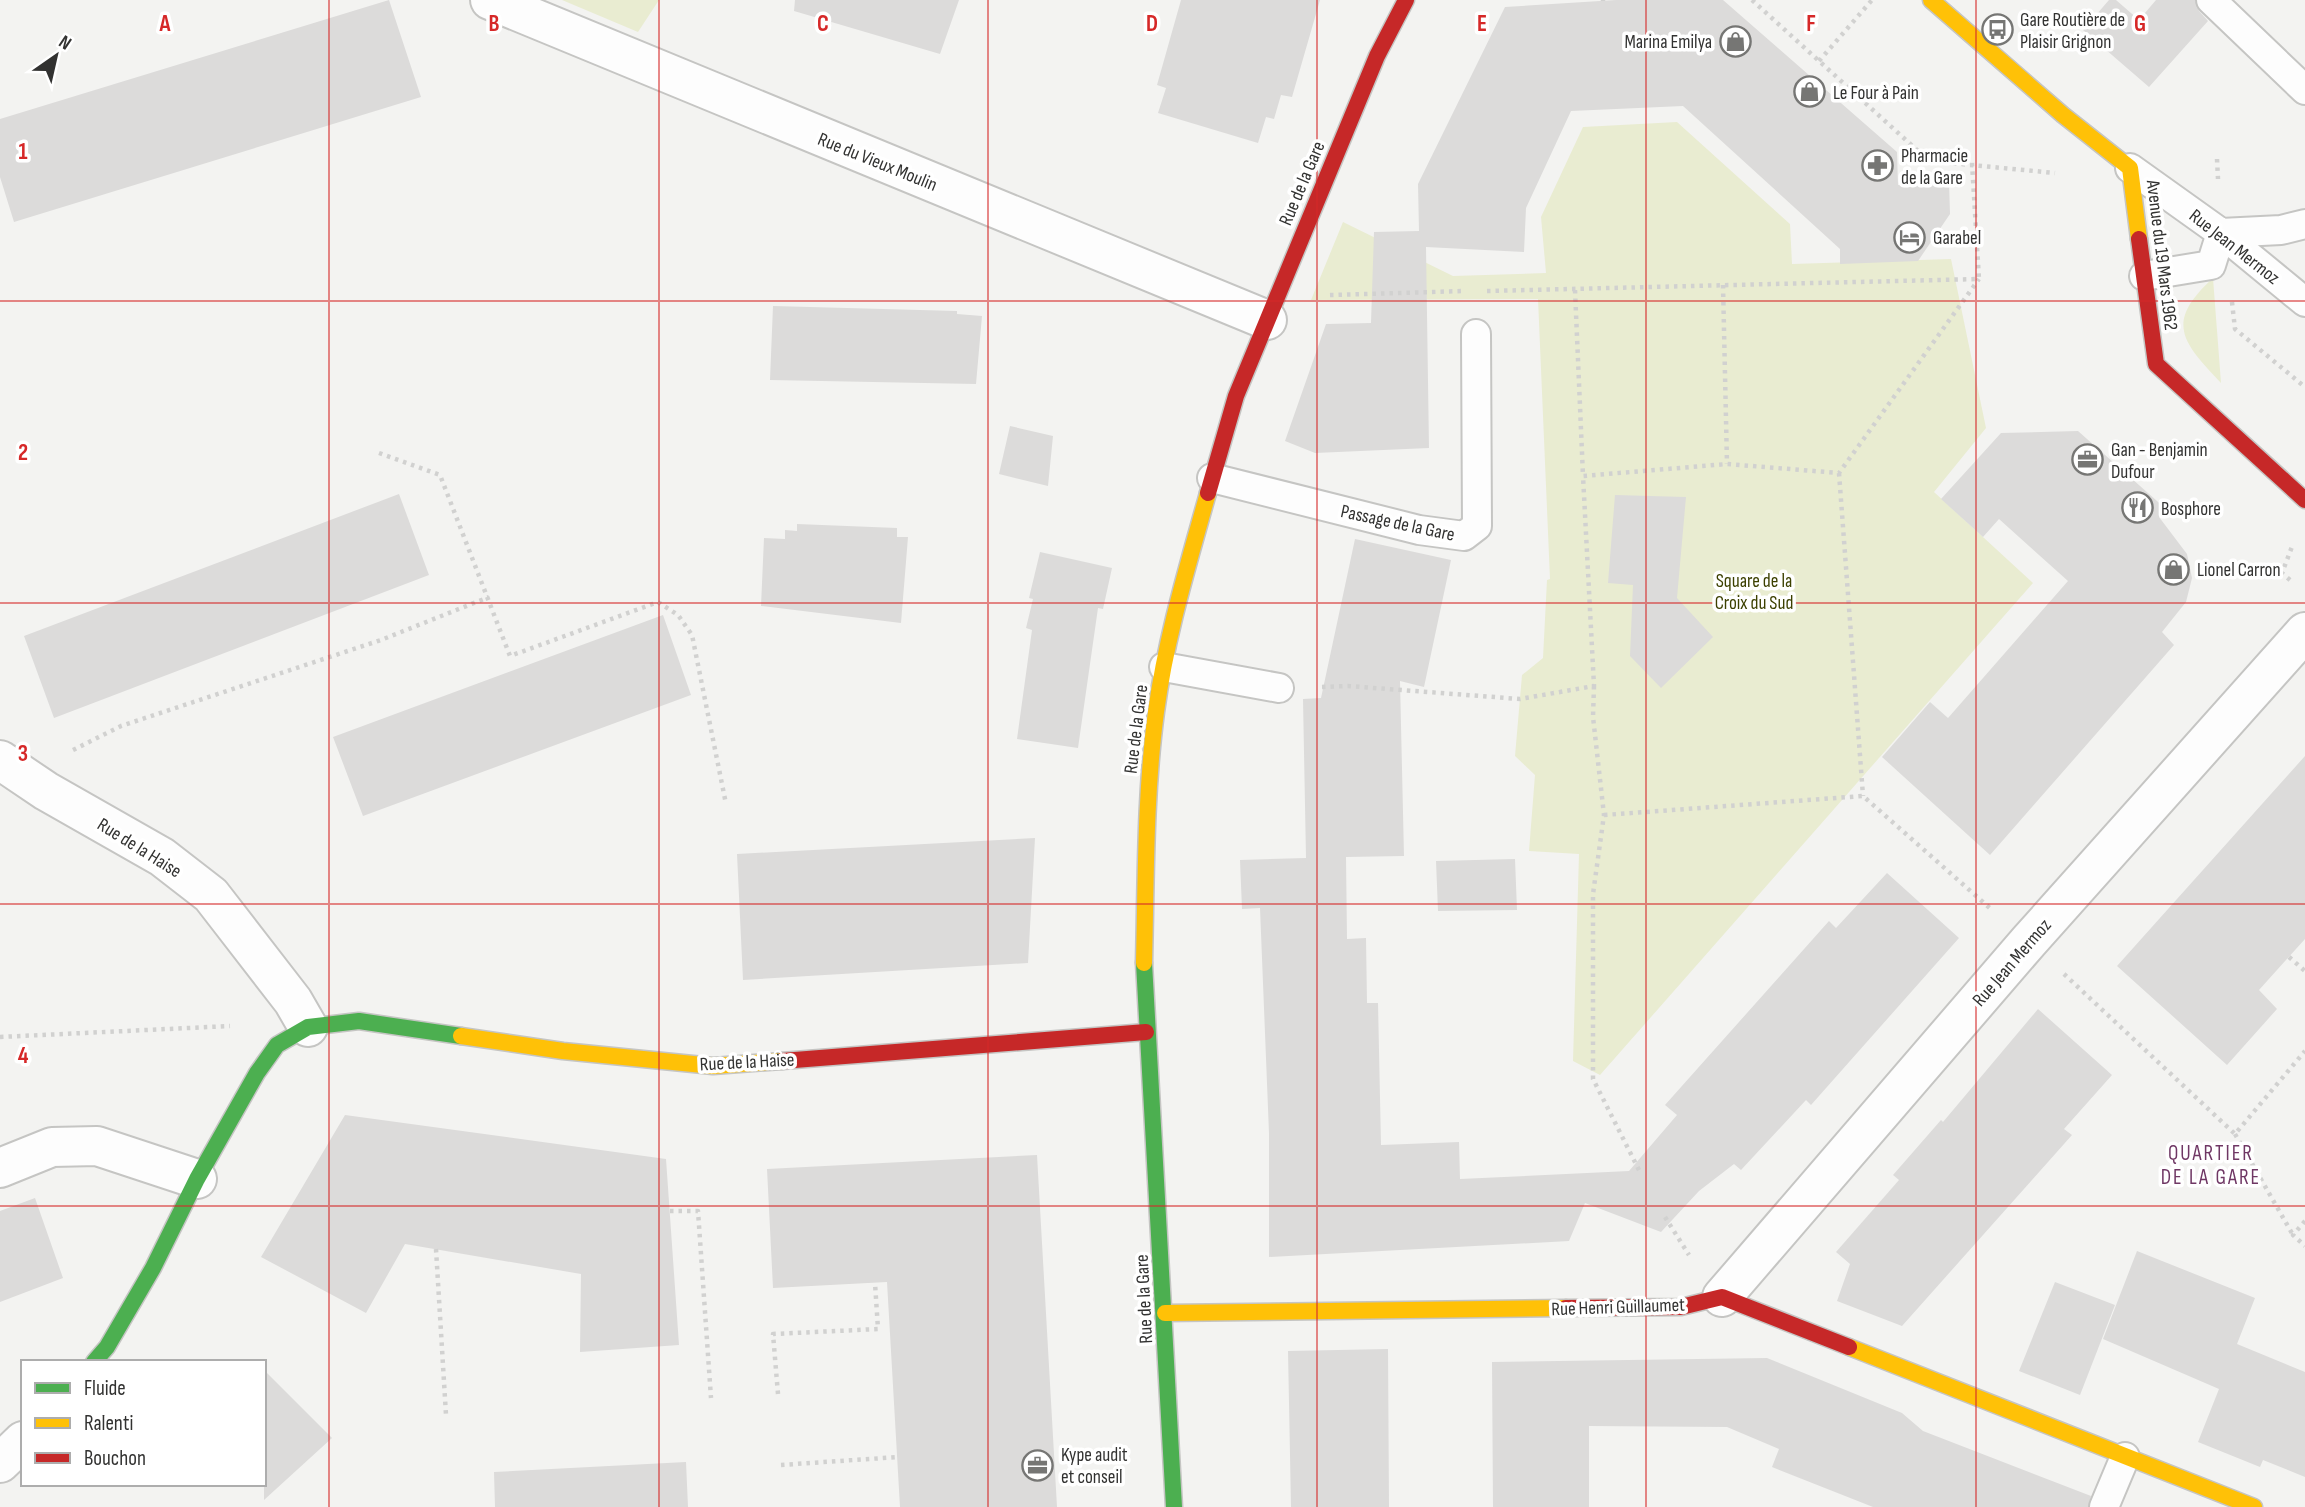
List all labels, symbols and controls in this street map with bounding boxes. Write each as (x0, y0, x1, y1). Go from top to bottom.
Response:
place label: Gare Routière de Plaisir Grignon (2020, 9, 2125, 54)
text: A (159, 10, 172, 38)
text: B (489, 10, 500, 38)
text: C (817, 10, 829, 38)
text: D (1146, 10, 1158, 38)
text: E (1477, 10, 1487, 38)
text: F (1806, 10, 1816, 38)
text: G (2134, 10, 2146, 38)
bus stop icon: Gare Routière de Plaisir Grignon (1980, 13, 2014, 47)
north arrow (21, 21, 91, 91)
shop icon: Marina Emilya (1718, 24, 1752, 58)
text: N (54, 31, 75, 56)
place label: Marina Emilya (1624, 31, 1712, 54)
shop icon: Le Four à Pain (1793, 75, 1827, 109)
place label: Le Four à Pain (1833, 82, 1919, 105)
street label: Rue du Vieux Moulin (814, 128, 941, 197)
text: 1 (18, 138, 28, 166)
street label: Rue de la Gare (1274, 138, 1330, 229)
place label: Pharmacie de la Gare (1901, 145, 1968, 190)
pharmacy icon: Pharmacie de la Gare (1861, 149, 1895, 183)
street label: Avenue du 19 Mars 1962 (2141, 178, 2182, 332)
street label: Rue Jean Mermoz (2184, 205, 2284, 290)
hotel icon: Garabel (1893, 220, 1927, 254)
place label: Garabel (1933, 227, 1981, 250)
text: 2 (18, 439, 28, 467)
place label: Gan - Benjamin Dufour (2111, 439, 2208, 484)
office icon: Gan - Benjamin Dufour (2071, 443, 2105, 477)
restaurant icon: Bosphore (2121, 491, 2155, 525)
place label: Bosphore (2161, 498, 2221, 521)
street label: Passage de la Gare (1339, 500, 1457, 547)
shop icon: Lionel Carron (2157, 552, 2191, 586)
place label: Lionel Carron (2197, 559, 2281, 582)
park label: Square de la Croix du Sud (1715, 570, 1793, 615)
street label: Rue de la Gare (1120, 683, 1153, 775)
text: 3 (18, 740, 28, 768)
street label: Rue de la Haise (93, 813, 185, 883)
street label: Rue Jean Mermoz (1968, 914, 2057, 1011)
text: 4 (18, 1042, 29, 1070)
street label: Rue de la Haise (699, 1049, 795, 1076)
district label: QUARTIER DE LA GARE (2161, 1141, 2261, 1190)
street label: Rue de la Gare (1131, 1254, 1158, 1344)
street label: Rue Henri Guillaumet (1551, 1294, 1685, 1321)
legend (21, 1360, 266, 1486)
text: Fluide (84, 1376, 126, 1401)
text: Ralenti (84, 1411, 133, 1436)
place label: Kype audit et conseil (1061, 1444, 1128, 1489)
text: Bouchon (84, 1446, 146, 1471)
office icon: Kype audit et conseil (1021, 1448, 1055, 1482)

